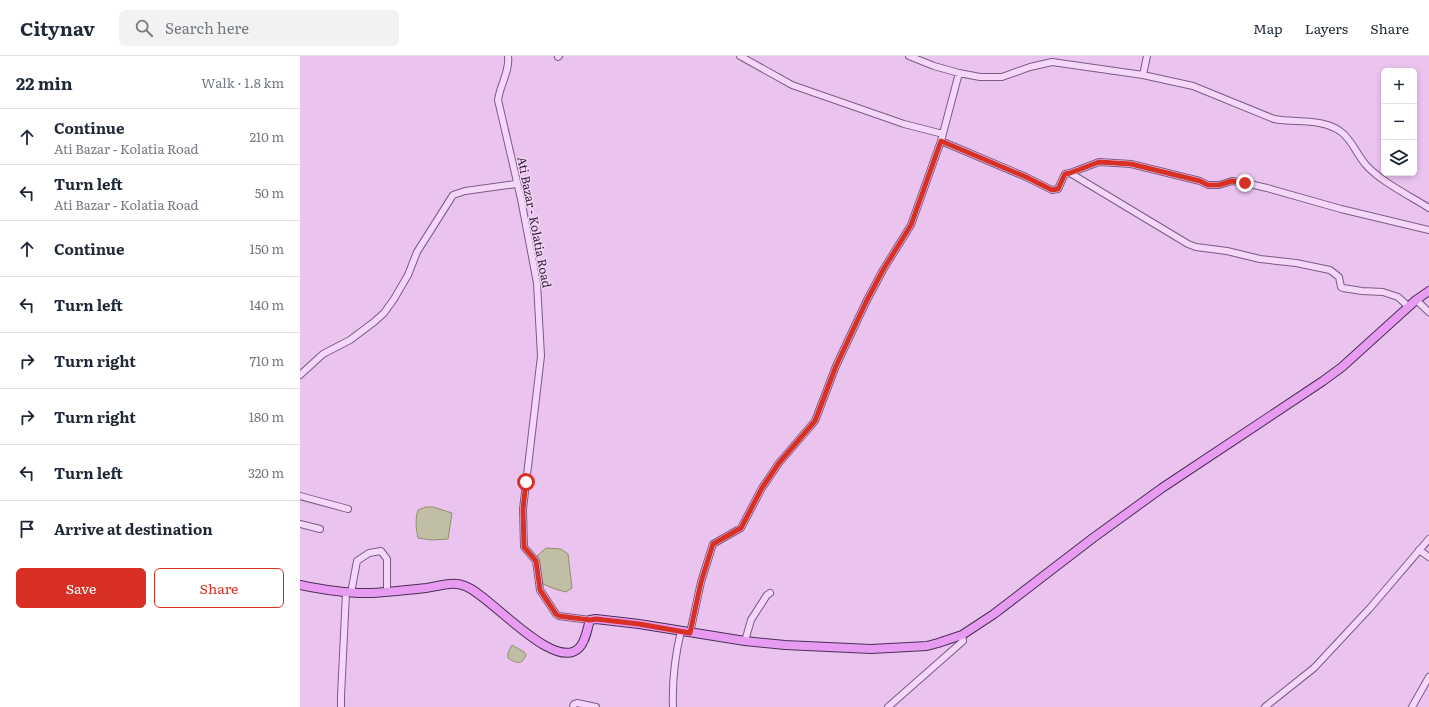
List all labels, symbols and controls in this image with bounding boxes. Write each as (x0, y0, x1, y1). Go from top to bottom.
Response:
search box (119, 10, 399, 46)
text: Citynav (20, 14, 95, 42)
text: Search here (165, 16, 249, 39)
icon: search (133, 17, 155, 39)
text: Map (1253, 18, 1283, 38)
text: Layers (1305, 18, 1348, 38)
text: Share (1370, 18, 1409, 38)
map controls (1381, 68, 1417, 176)
button: + (1381, 68, 1417, 104)
text: 22 min (16, 70, 73, 95)
text: Walk · 1.8 km (201, 73, 284, 92)
button: − (1381, 104, 1417, 140)
text: Continue (54, 116, 124, 139)
icon: ahead (16, 126, 38, 148)
text: 210 m (249, 127, 284, 146)
text: Ati Bazar - Kolatia Road (54, 139, 199, 158)
button: layers (1381, 140, 1417, 176)
street label: Ati Bazar - Kolatia Road (513, 155, 557, 290)
text: Turn left (54, 172, 123, 195)
route end (1236, 174, 1254, 192)
icon: left (16, 182, 38, 204)
text: 50 m (255, 183, 284, 202)
text: Ati Bazar - Kolatia Road (54, 195, 199, 214)
text: Continue (54, 237, 124, 260)
icon: ahead (16, 238, 38, 260)
text: 150 m (249, 239, 284, 258)
text: Turn left (54, 293, 123, 316)
icon: left (16, 294, 38, 316)
text: 140 m (249, 295, 284, 314)
text: Turn right (54, 349, 136, 372)
icon: right (16, 350, 38, 372)
text: 710 m (249, 351, 284, 370)
text: Turn right (54, 405, 136, 428)
icon: right (16, 406, 38, 428)
text: 180 m (249, 407, 284, 426)
text: Turn left (54, 461, 123, 484)
icon: left (16, 462, 38, 484)
text: 320 m (248, 463, 284, 482)
route start (517, 473, 535, 491)
text: Arrive at destination (54, 517, 213, 540)
icon: arrive (16, 518, 38, 540)
button: Save (16, 568, 146, 608)
button: Share (154, 568, 284, 608)

